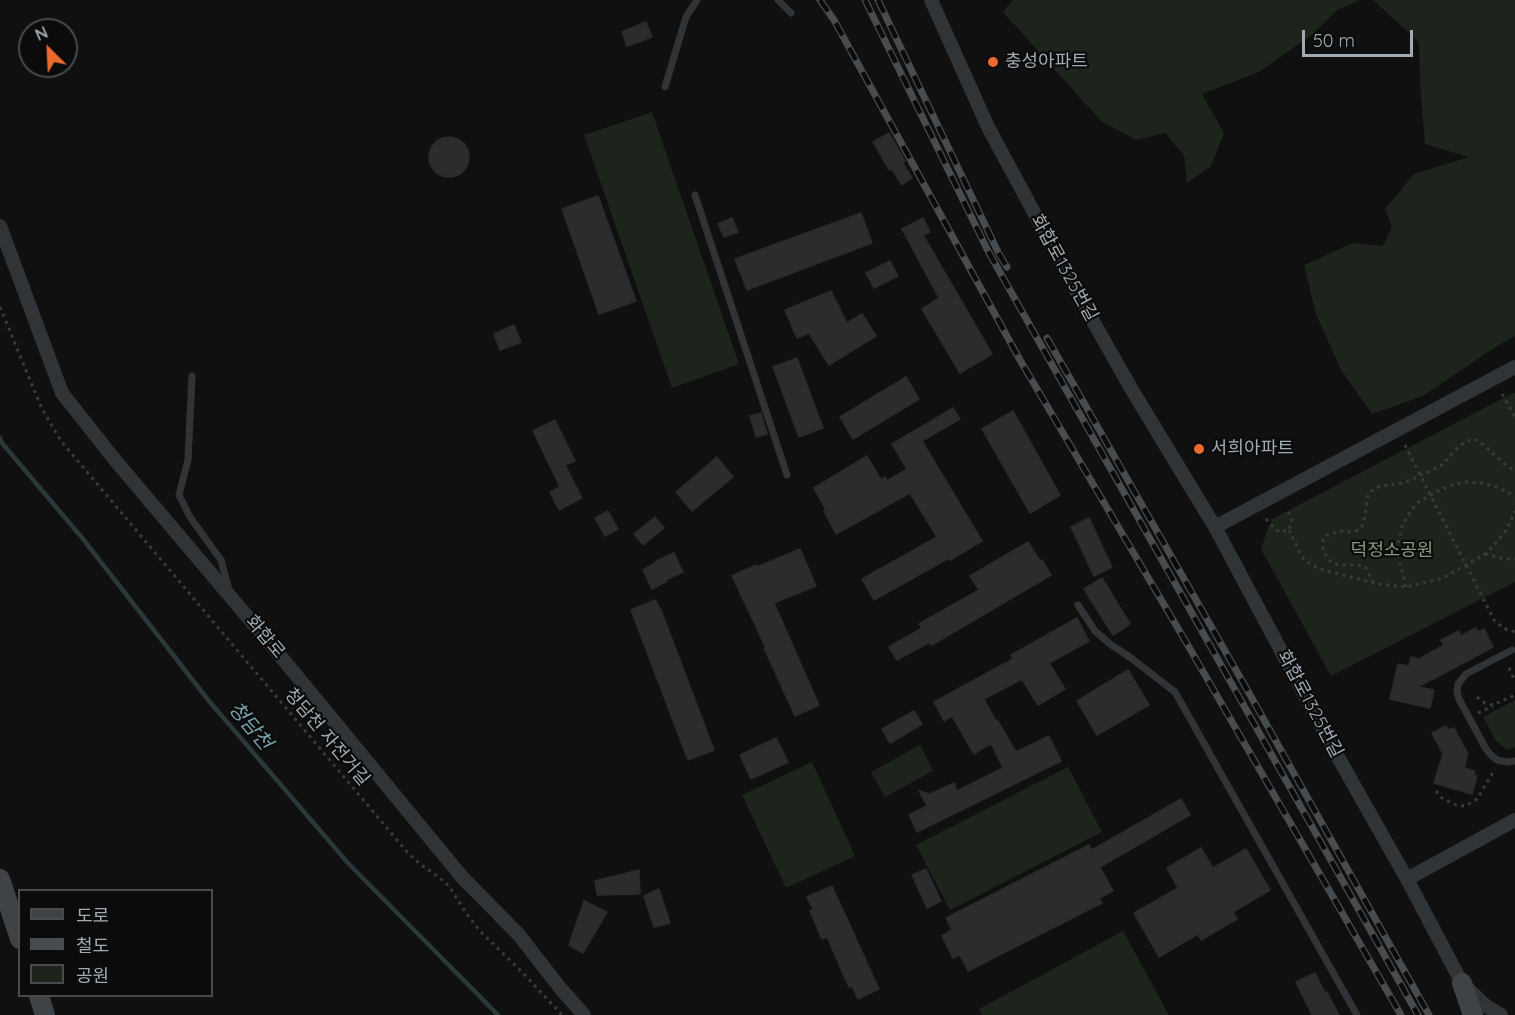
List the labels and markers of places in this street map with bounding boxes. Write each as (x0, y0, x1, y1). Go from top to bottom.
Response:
place label: 충성아파트 (1005, 51, 1088, 73)
marker: 충성아파트 (986, 55, 1000, 69)
place label: 서희아파트 (1211, 438, 1294, 460)
marker: 서희아파트 (1192, 442, 1206, 456)

